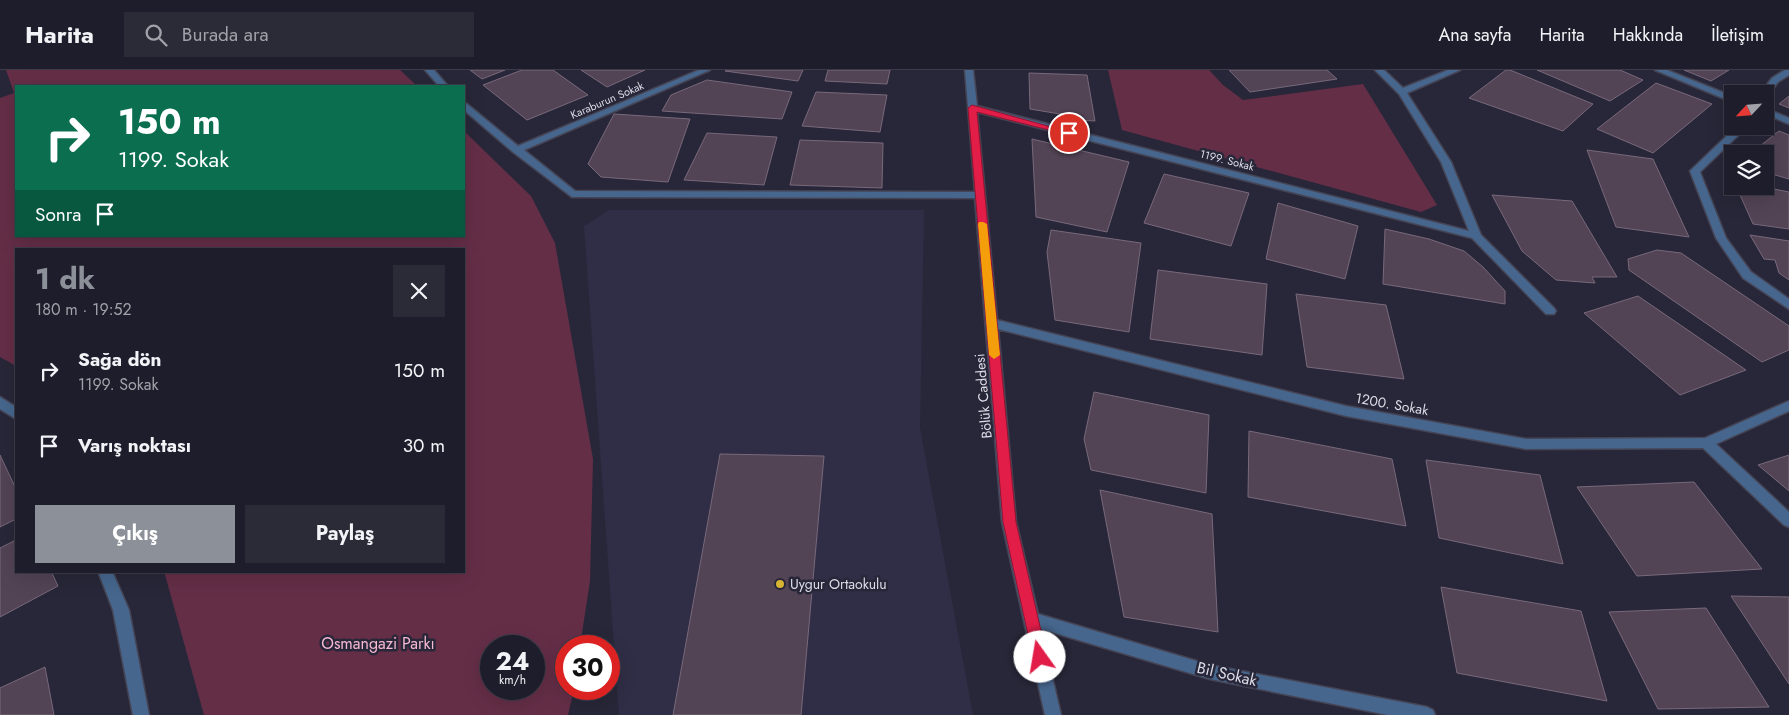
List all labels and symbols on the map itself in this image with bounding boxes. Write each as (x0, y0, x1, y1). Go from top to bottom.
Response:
street label: Karaburun Sokak (568, 77, 646, 123)
north arrow (1724, 85, 1774, 135)
pin (1048, 112, 1090, 154)
street label: 1199. Sokak (1198, 146, 1256, 175)
street label: Bölük Caddesi (969, 353, 997, 439)
street label: 1200. Sokak (1354, 388, 1431, 420)
place label: Uygur Ortaokulu (790, 574, 887, 594)
marker: Uygur Ortaokulu (774, 578, 786, 590)
position arrow (1013, 630, 1065, 682)
park label: Osmangazi Parkı (321, 632, 435, 655)
speed limit sign: 30 (555, 635, 620, 700)
street label: Bil Sokak (1195, 656, 1260, 692)

